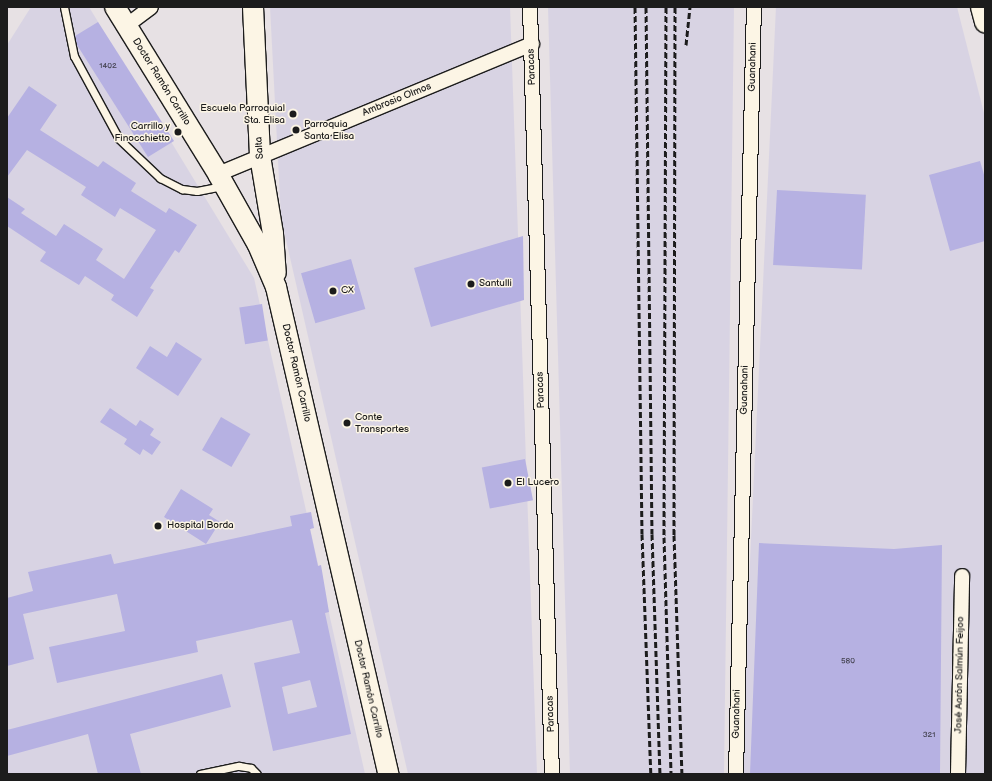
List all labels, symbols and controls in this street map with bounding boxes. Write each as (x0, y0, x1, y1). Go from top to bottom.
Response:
street label: Doctor Ramón Carrillo (129, 36, 193, 128)
street label: Guanahani (747, 42, 759, 92)
street label: Paracas (525, 49, 539, 85)
house number: 1402 (99, 61, 117, 71)
street label: Ambrosio Olmos (361, 81, 433, 119)
place label: Escuela Parroquial Sta. Elisa (200, 102, 285, 126)
marker: Escuela Parroquial Sta. Elisa (288, 109, 298, 119)
place label: Parroquia Santa Elisa (304, 118, 354, 142)
place label: Carrillo y Finocchietto (114, 120, 170, 144)
marker: Parroquia Santa Elisa (291, 125, 301, 135)
marker: Carrillo y Finocchietto (173, 127, 183, 137)
street label: Salta (253, 136, 267, 160)
place label: Santulli (479, 278, 512, 290)
marker: Santulli (466, 279, 476, 289)
place label: CX (341, 285, 354, 297)
marker: CX (328, 286, 338, 296)
street label: Doctor Ramón Carrillo (279, 323, 313, 423)
street label: Guanahani (739, 365, 751, 415)
street label: Paracas (534, 372, 548, 408)
place label: Conte Transportes (355, 411, 409, 434)
marker: Conte Transportes (342, 418, 352, 428)
place label: El Lucero (516, 477, 559, 489)
marker: El Lucero (503, 478, 513, 488)
marker: Hospital Borda (152, 520, 164, 532)
place label: Hospital Borda (167, 520, 234, 532)
street label: José Aarón Salmún Feijoo (953, 616, 967, 734)
street label: Doctor Ramón Carrillo (351, 639, 385, 739)
house number: 580 (841, 656, 855, 666)
street label: Guanahani (731, 689, 743, 739)
street label: Paracas (544, 696, 558, 732)
house number: 321 (923, 730, 935, 740)

